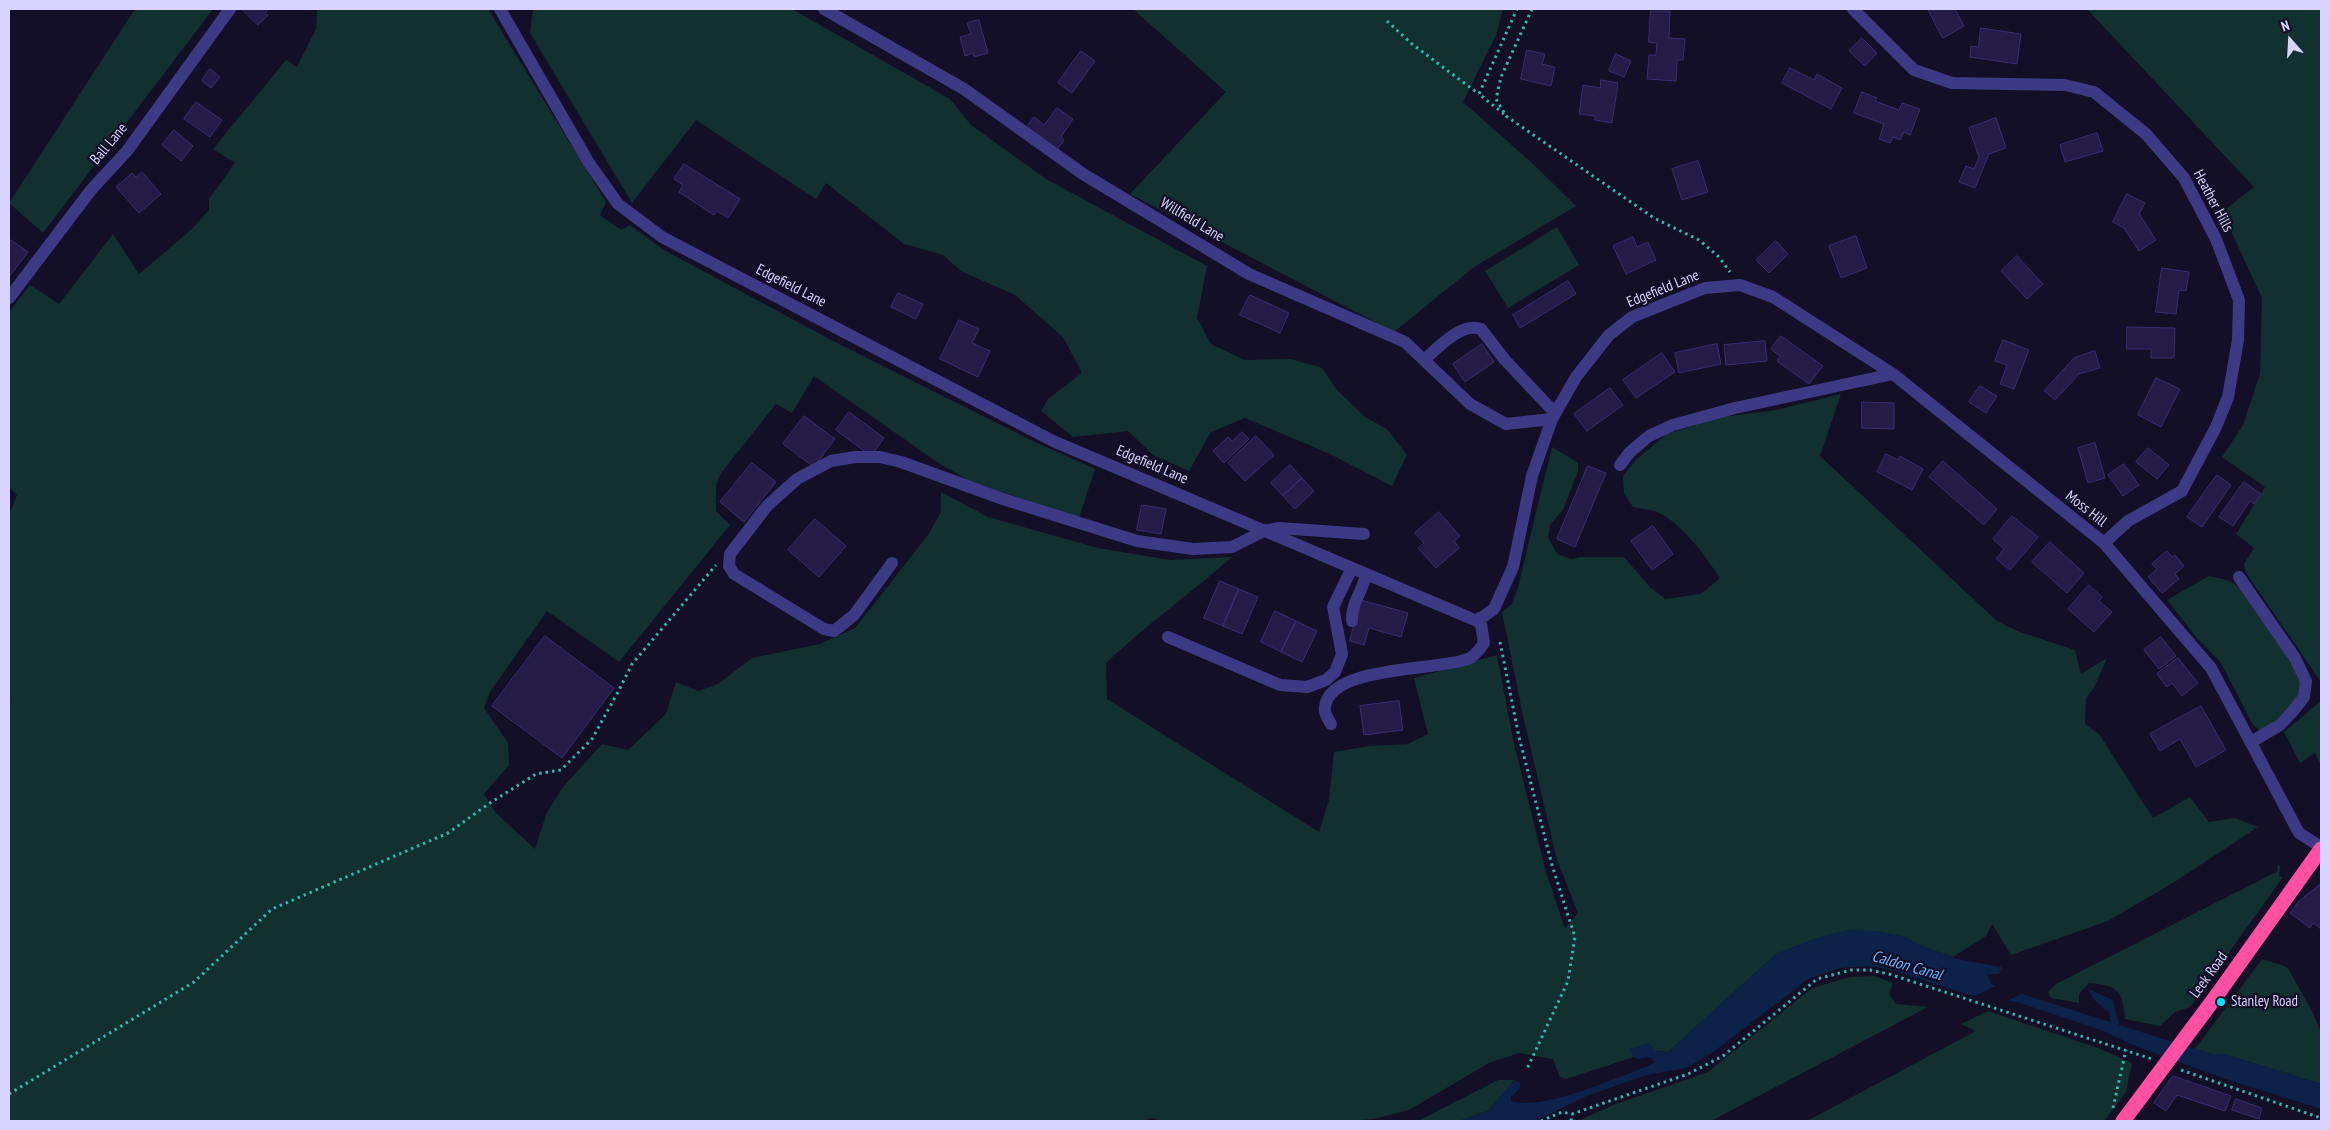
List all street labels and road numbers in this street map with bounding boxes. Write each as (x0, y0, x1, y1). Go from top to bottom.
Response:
street label: Ball Lane (87, 120, 131, 168)
street label: Heather Hills (2189, 167, 2237, 235)
street label: Willfield Lane (1157, 194, 1227, 246)
street label: Edgefield Lane (753, 261, 829, 311)
street label: Edgefield Lane (1624, 266, 1702, 312)
street label: Edgefield Lane (1113, 442, 1191, 488)
street label: Moss Hill (2062, 487, 2110, 531)
street label: Leek Road (2186, 949, 2232, 1001)

